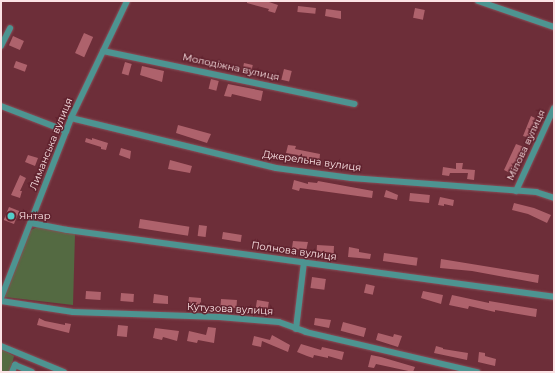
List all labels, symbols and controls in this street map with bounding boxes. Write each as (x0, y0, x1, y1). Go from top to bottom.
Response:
street label: Молодіжна вулиця (181, 51, 281, 83)
street label: Лиманська вулиця (27, 96, 75, 192)
street label: Мілова вулиця (504, 108, 548, 182)
street label: Джерельна вулиця (262, 148, 362, 174)
place label: Янтар (19, 210, 50, 222)
marker: Янтар (6, 211, 16, 221)
street label: Полнова вулиця (251, 239, 337, 263)
street label: Кутузова вулиця (187, 301, 273, 317)

